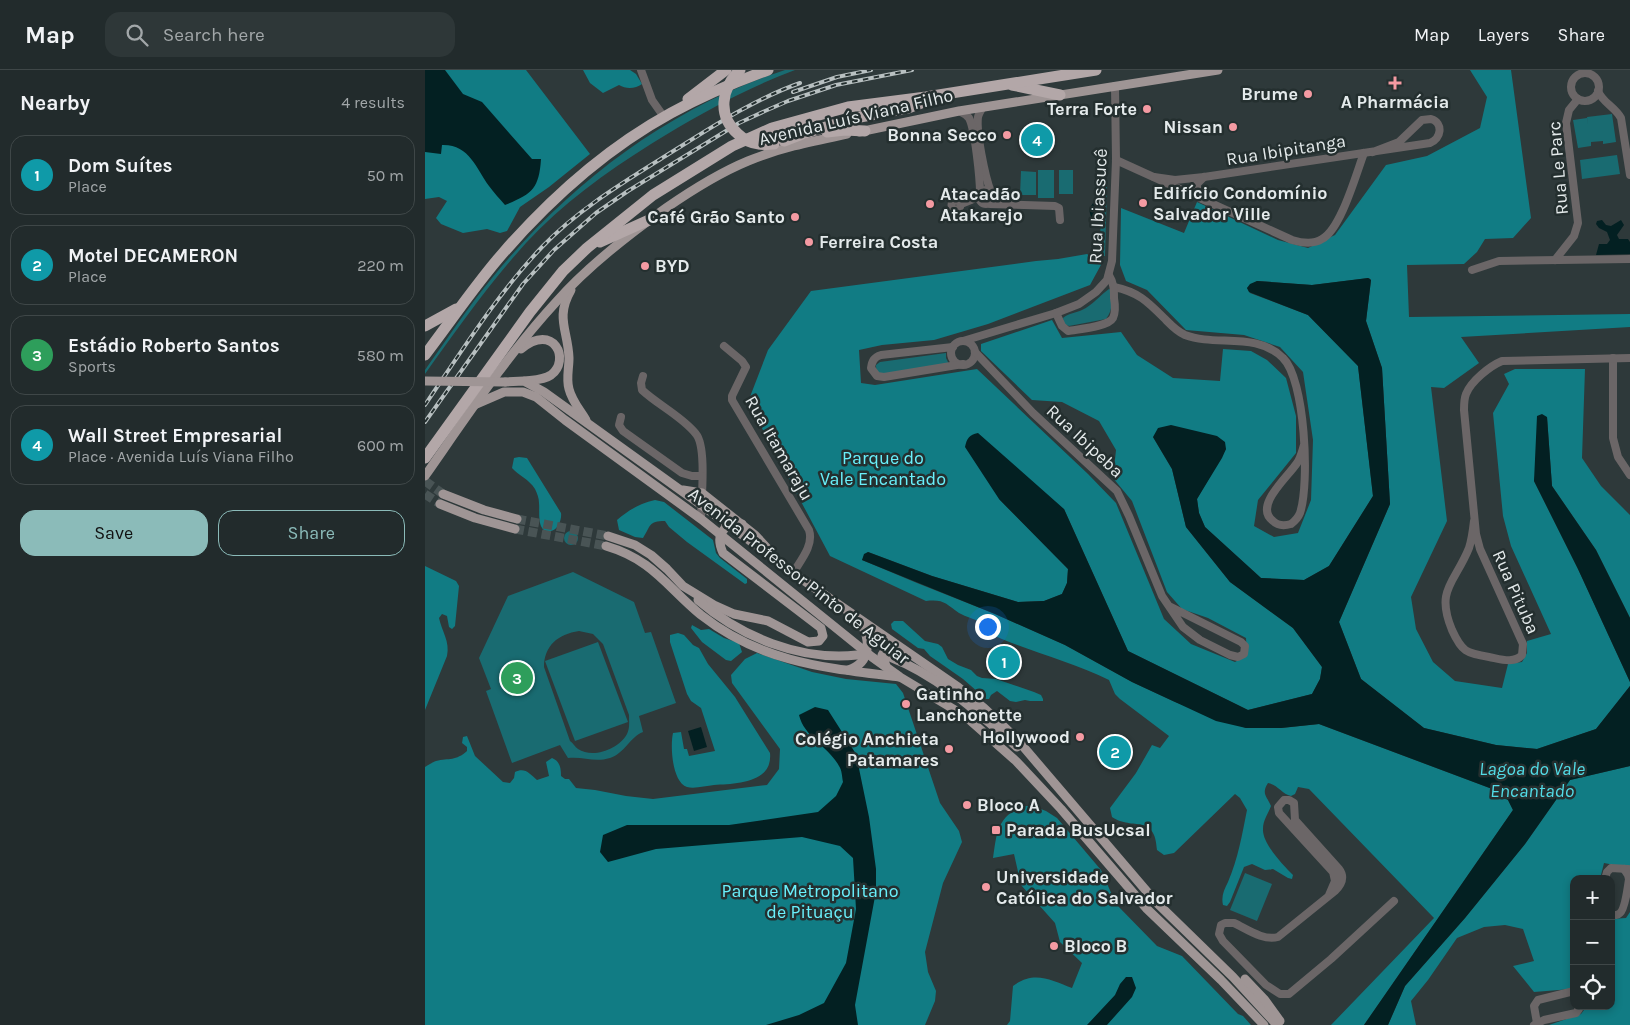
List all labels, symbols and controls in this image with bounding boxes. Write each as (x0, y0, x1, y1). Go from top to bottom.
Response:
search box (105, 12, 455, 57)
text: Map (25, 21, 75, 49)
icon: search (123, 21, 151, 49)
text: Search here (163, 24, 265, 46)
text: Map (1414, 24, 1450, 46)
text: Layers (1478, 24, 1530, 46)
text: Share (1558, 24, 1605, 46)
marker: A Pharmácia (1389, 77, 1401, 89)
place label: Brume (1241, 83, 1298, 105)
street label: Avenida Luís Viana Filho (757, 84, 955, 150)
marker: Brume (1302, 88, 1314, 100)
text: Nearby (20, 91, 90, 115)
place label: A Pharmácia (1341, 91, 1449, 113)
text: 4 results (341, 93, 405, 112)
place label: Terra Forte (1047, 98, 1137, 120)
marker: Terra Forte (1141, 103, 1153, 115)
place label: Nissan (1163, 116, 1223, 138)
street label: Rua Le Parc (1543, 120, 1573, 216)
pin: 4 (1021, 121, 1053, 159)
marker: Nissan (1227, 121, 1239, 133)
place label: Bonna Secco (887, 124, 997, 146)
marker: Bonna Secco (1001, 129, 1013, 141)
street label: Rua Ibipitanga (1225, 130, 1347, 170)
street label: Rua Ibiassucê (1084, 148, 1112, 264)
text: Dom Suítes (68, 155, 172, 177)
text: 1 (34, 166, 40, 185)
text: 50 m (367, 166, 404, 185)
text: Place (68, 177, 107, 196)
place label: Edifício Condomínio Salvador Ville (1153, 182, 1328, 225)
place label: Atacadão Atakarejo (940, 183, 1023, 226)
marker: Edifício Condomínio Salvador Ville (1137, 197, 1149, 209)
marker: Atacadão Atakarejo (924, 198, 936, 210)
place label: Café Grão Santo (647, 206, 785, 228)
marker: Café Grão Santo (789, 211, 801, 223)
place label: Ferreira Costa (819, 231, 938, 253)
marker: Ferreira Costa (803, 236, 815, 248)
text: Motel DECAMERON (68, 245, 238, 267)
place label: BYD (655, 255, 690, 277)
text: 2 (32, 256, 42, 275)
text: 220 m (357, 256, 404, 275)
marker: BYD (639, 260, 651, 272)
text: Place (68, 267, 107, 286)
text: Estádio Roberto Santos (68, 335, 280, 357)
text: 3 (32, 346, 42, 365)
text: 580 m (357, 346, 404, 365)
text: Sports (68, 357, 116, 376)
street label: Rua Itamaraju (740, 392, 818, 504)
street label: Rua Ibipeba (1042, 400, 1128, 482)
text: Wall Street Empresarial (68, 425, 282, 447)
text: 4 (32, 436, 42, 455)
text: 600 m (357, 436, 404, 455)
text: Place · Avenida Luís Viana Filho (68, 447, 294, 466)
park label: Parque do Vale Encantado (820, 447, 946, 490)
street label: Avenida Professor Pinto de Aguiar (684, 483, 915, 670)
button: Save (20, 510, 208, 556)
button: Share (218, 510, 405, 556)
street label: Rua Pituba (1488, 547, 1544, 637)
your location (975, 614, 1001, 640)
pin: 1 (988, 643, 1020, 681)
pin: 3 (501, 659, 533, 697)
place label: Gatinho Lanchonette (916, 683, 1022, 726)
marker: Gatinho Lanchonette (900, 698, 912, 710)
place label: Hollywood (982, 726, 1070, 748)
place label: Colégio Anchieta Patamares (795, 728, 939, 771)
marker: Hollywood (1074, 731, 1086, 743)
pin: 2 (1099, 733, 1131, 771)
marker: Colégio Anchieta Patamares (943, 743, 955, 755)
water label: Lagoa do Vale Encantado (1479, 758, 1585, 802)
place label: Bloco A (977, 794, 1040, 816)
marker: Bloco A (961, 799, 973, 811)
place label: Parada BusUcsal (1006, 819, 1151, 841)
marker: Parada BusUcsal (990, 824, 1002, 836)
place label: Universidade Católica do Salvador (996, 866, 1173, 909)
map controls (1570, 875, 1615, 1010)
button: + (1570, 875, 1615, 920)
park label: Parque Metropolitano de Pituaçu (721, 880, 899, 923)
marker: Universidade Católica do Salvador (980, 881, 992, 893)
button: − (1570, 920, 1615, 965)
place label: Bloco B (1064, 935, 1127, 957)
marker: Bloco B (1048, 940, 1060, 952)
button: locate (1570, 965, 1615, 1010)

